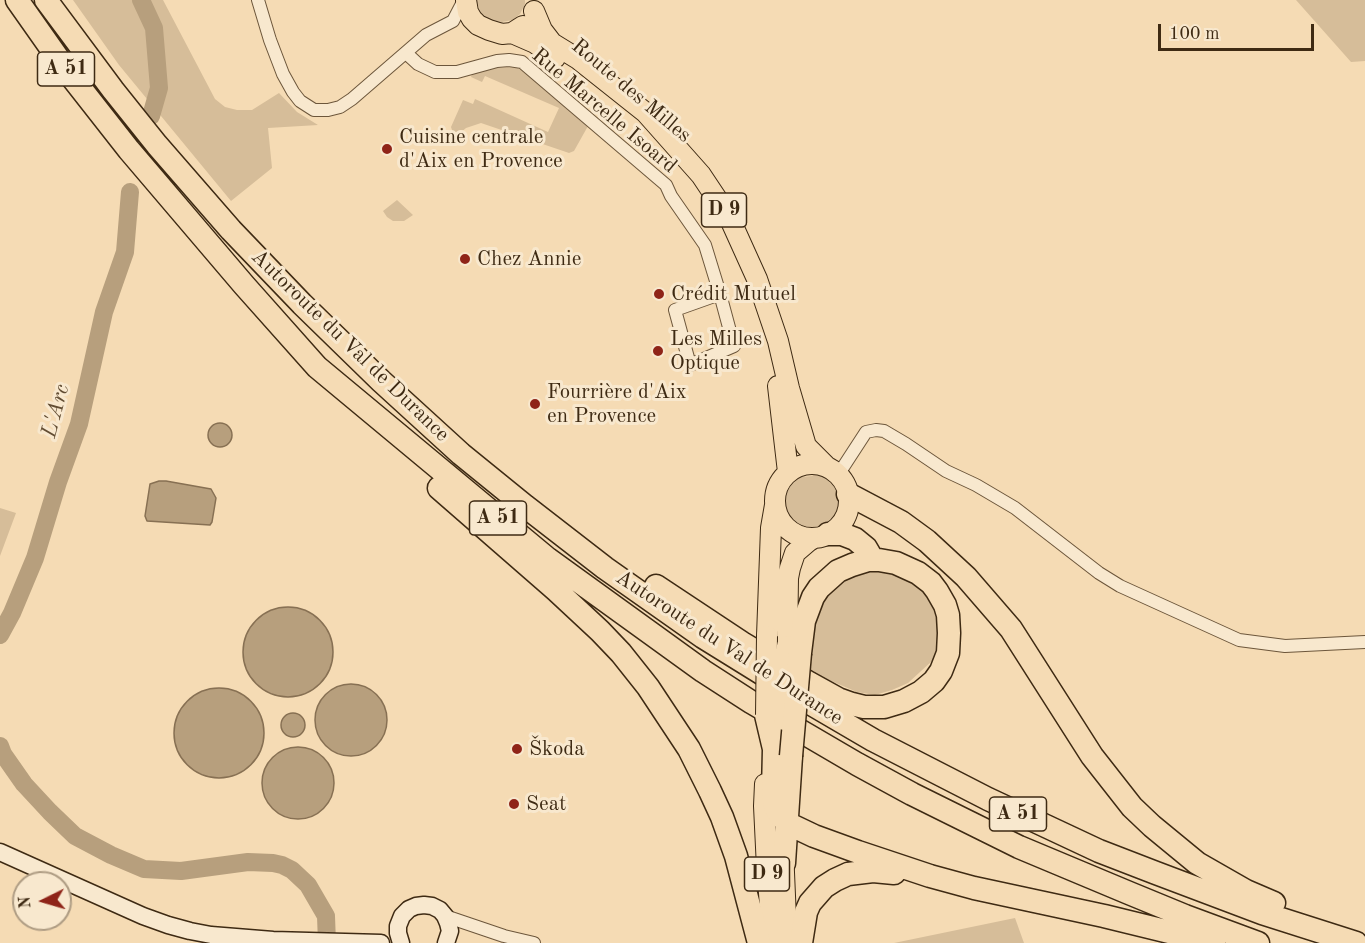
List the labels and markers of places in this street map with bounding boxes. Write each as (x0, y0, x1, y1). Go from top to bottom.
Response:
place label: Cuisine centrale d'Aix en Provence (399, 124, 563, 174)
marker: Cuisine centrale d'Aix en Provence (380, 142, 394, 156)
place label: Chez Annie (477, 246, 581, 272)
marker: Chez Annie (458, 252, 472, 266)
place label: Crédit Mutuel (671, 281, 796, 307)
marker: Crédit Mutuel (652, 287, 666, 301)
place label: Les Milles Optique (670, 326, 762, 376)
marker: Les Milles Optique (651, 344, 665, 358)
place label: Fourrière d'Aix en Provence (547, 379, 687, 429)
marker: Fourrière d'Aix en Provence (528, 397, 542, 411)
place label: Škoda (529, 736, 585, 762)
marker: Škoda (510, 742, 524, 756)
place label: Seat (526, 791, 566, 817)
marker: Seat (507, 797, 521, 811)

